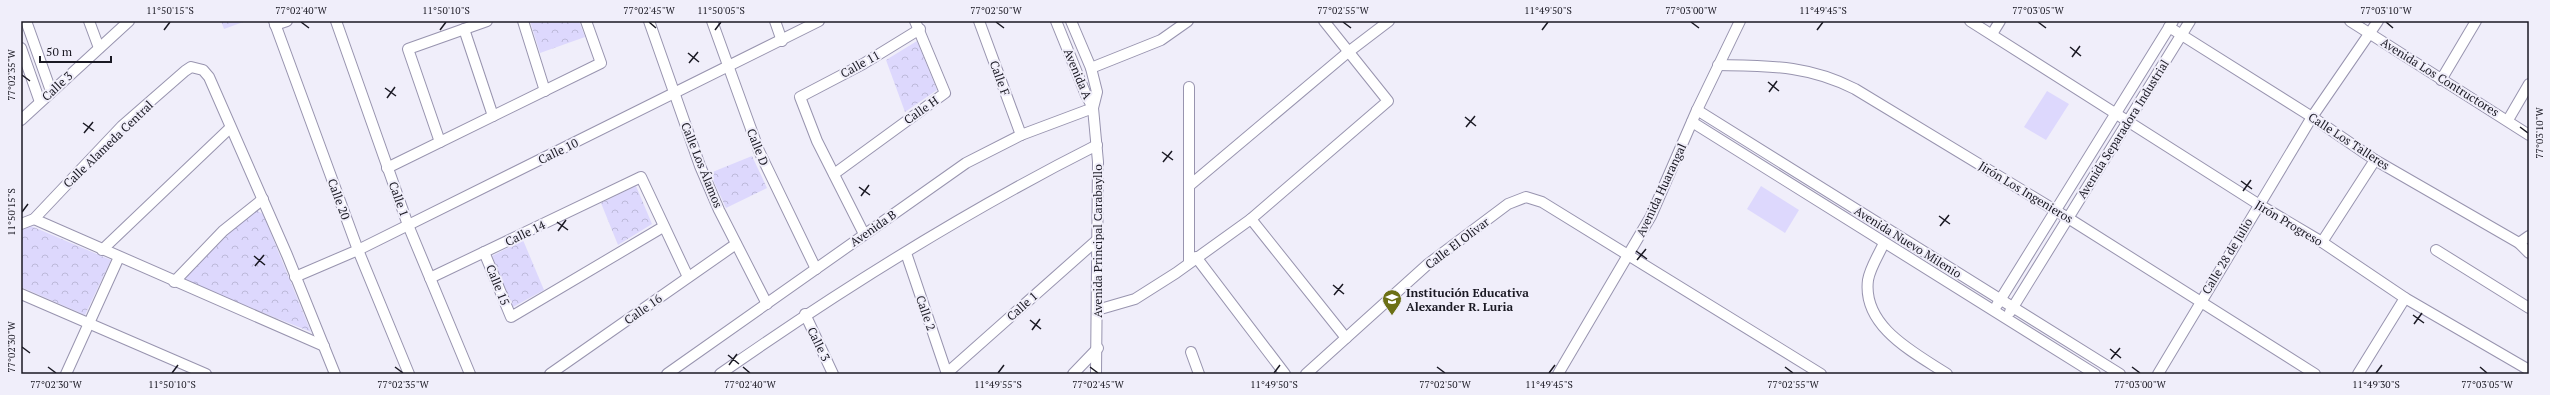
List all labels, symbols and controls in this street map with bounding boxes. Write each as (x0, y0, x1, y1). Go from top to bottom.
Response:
text: 11°50'15"S (146, 4, 194, 17)
text: 77°02'40"W (275, 4, 327, 17)
text: 11°50'10"S (422, 4, 470, 17)
text: 77°02'45"W (623, 4, 675, 17)
text: 11°50'05"S (697, 4, 745, 17)
text: 77°02'50"W (970, 4, 1022, 17)
text: 77°02'55"W (1317, 4, 1369, 17)
text: 11°49'50"S (1524, 4, 1572, 17)
text: 77°03'00"W (1665, 4, 1717, 17)
text: 11°49'45"S (1799, 4, 1847, 17)
text: 77°03'05"W (2012, 4, 2064, 17)
text: 77°03'10"W (2360, 4, 2412, 17)
street label: Avenida Los Contructores (2378, 34, 2502, 120)
scale bar (40, 38, 111, 64)
text: 50 m (46, 44, 73, 59)
street label: Avenida A (1061, 46, 1096, 102)
street label: Calle 11 (838, 47, 882, 81)
text: 77°02'35"W (5, 49, 18, 101)
street label: Avenida Separadora Industrial (2074, 56, 2172, 201)
street label: Calle F (987, 58, 1013, 98)
street label: Calle 3 (39, 68, 75, 104)
street label: Calle H (901, 93, 941, 127)
street label: Calle Alameda Central (60, 97, 156, 191)
text: 77°03'10"W (2533, 107, 2546, 159)
street label: Calle Los Talleres (2306, 109, 2392, 173)
street label: Calle Los Álamos (678, 120, 726, 210)
street label: Calle D (744, 126, 772, 168)
street label: Calle 10 (535, 135, 581, 167)
street label: Avenida Huarangal (1633, 141, 1689, 239)
street label: Jirón Los Ingenieros (1976, 158, 2076, 226)
street label: Avenida Principal Carabayllo (1090, 164, 1105, 318)
street label: Calle 20 (325, 176, 353, 222)
street label: Calle 1 (386, 179, 412, 219)
text: 11°50'15"S (5, 188, 18, 236)
street label: Jirón Progreso (2252, 197, 2326, 249)
street label: Avenida Nuevo Milenio (1852, 203, 1965, 281)
street label: Avenida B (847, 207, 899, 249)
street label: Calle El Olivar (1422, 214, 1492, 272)
street label: Calle 28 de Julio (2198, 215, 2256, 297)
street label: Calle 14 (502, 217, 548, 249)
street label: Calle 15 (483, 262, 513, 308)
place label: Institución Educativa Alexander R. Luria (1406, 285, 1529, 314)
street label: Calle 1 (1003, 288, 1041, 324)
school or university icon: Institución Educativa Alexander R. Luria (1381, 288, 1403, 316)
street label: Calle 16 (621, 290, 665, 327)
street label: Calle 2 (913, 293, 939, 333)
text: 77°02'30"W (5, 321, 18, 373)
street label: Calle 3 (804, 324, 834, 364)
text: 77°02'30"W (30, 378, 82, 391)
text: 11°50'10"S (148, 378, 196, 391)
text: 77°02'35"W (377, 378, 429, 391)
text: 77°02'40"W (724, 378, 776, 391)
text: 11°49'55"S (974, 378, 1022, 391)
text: 77°02'45"W (1072, 378, 1124, 391)
text: 11°49'50"S (1250, 378, 1298, 391)
text: 77°02'50"W (1419, 378, 1471, 391)
text: 11°49'45"S (1525, 378, 1573, 391)
text: 77°02'55"W (1767, 378, 1819, 391)
text: 77°03'00"W (2114, 378, 2166, 391)
text: 11°49'30"S (2352, 378, 2400, 391)
text: 77°03'05"W (2461, 378, 2513, 391)

